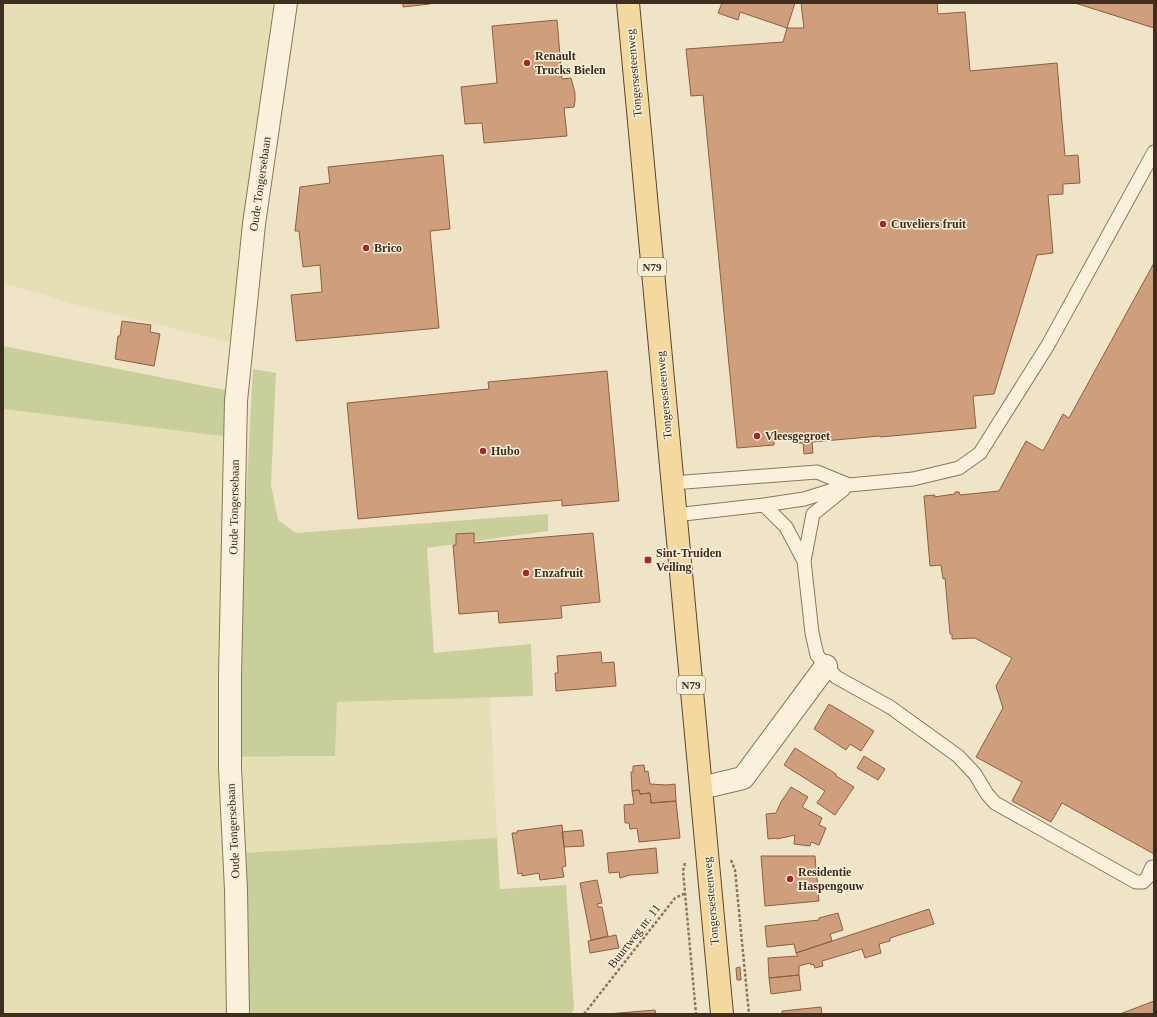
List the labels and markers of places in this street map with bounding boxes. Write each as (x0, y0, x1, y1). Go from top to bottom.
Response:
place label: Renault Trucks Bielen (535, 49, 606, 77)
marker: Renault Trucks Bielen (522, 58, 532, 68)
place label: Cuveliers fruit (891, 217, 966, 231)
marker: Cuveliers fruit (878, 219, 888, 229)
place label: Brico (374, 241, 402, 255)
marker: Brico (361, 243, 371, 253)
place label: Vleesgegroet (765, 429, 830, 443)
marker: Vleesgegroet (752, 431, 762, 441)
place label: Hubo (491, 444, 520, 458)
marker: Hubo (478, 446, 488, 456)
place label: Sint-Truiden Veiling (656, 546, 722, 574)
marker: Sint-Truiden Veiling (643, 555, 653, 565)
place label: Enzafruit (534, 566, 583, 580)
marker: Enzafruit (521, 568, 531, 578)
place label: Residentie Haspengouw (798, 865, 864, 893)
marker: Residentie Haspengouw (785, 874, 795, 884)

